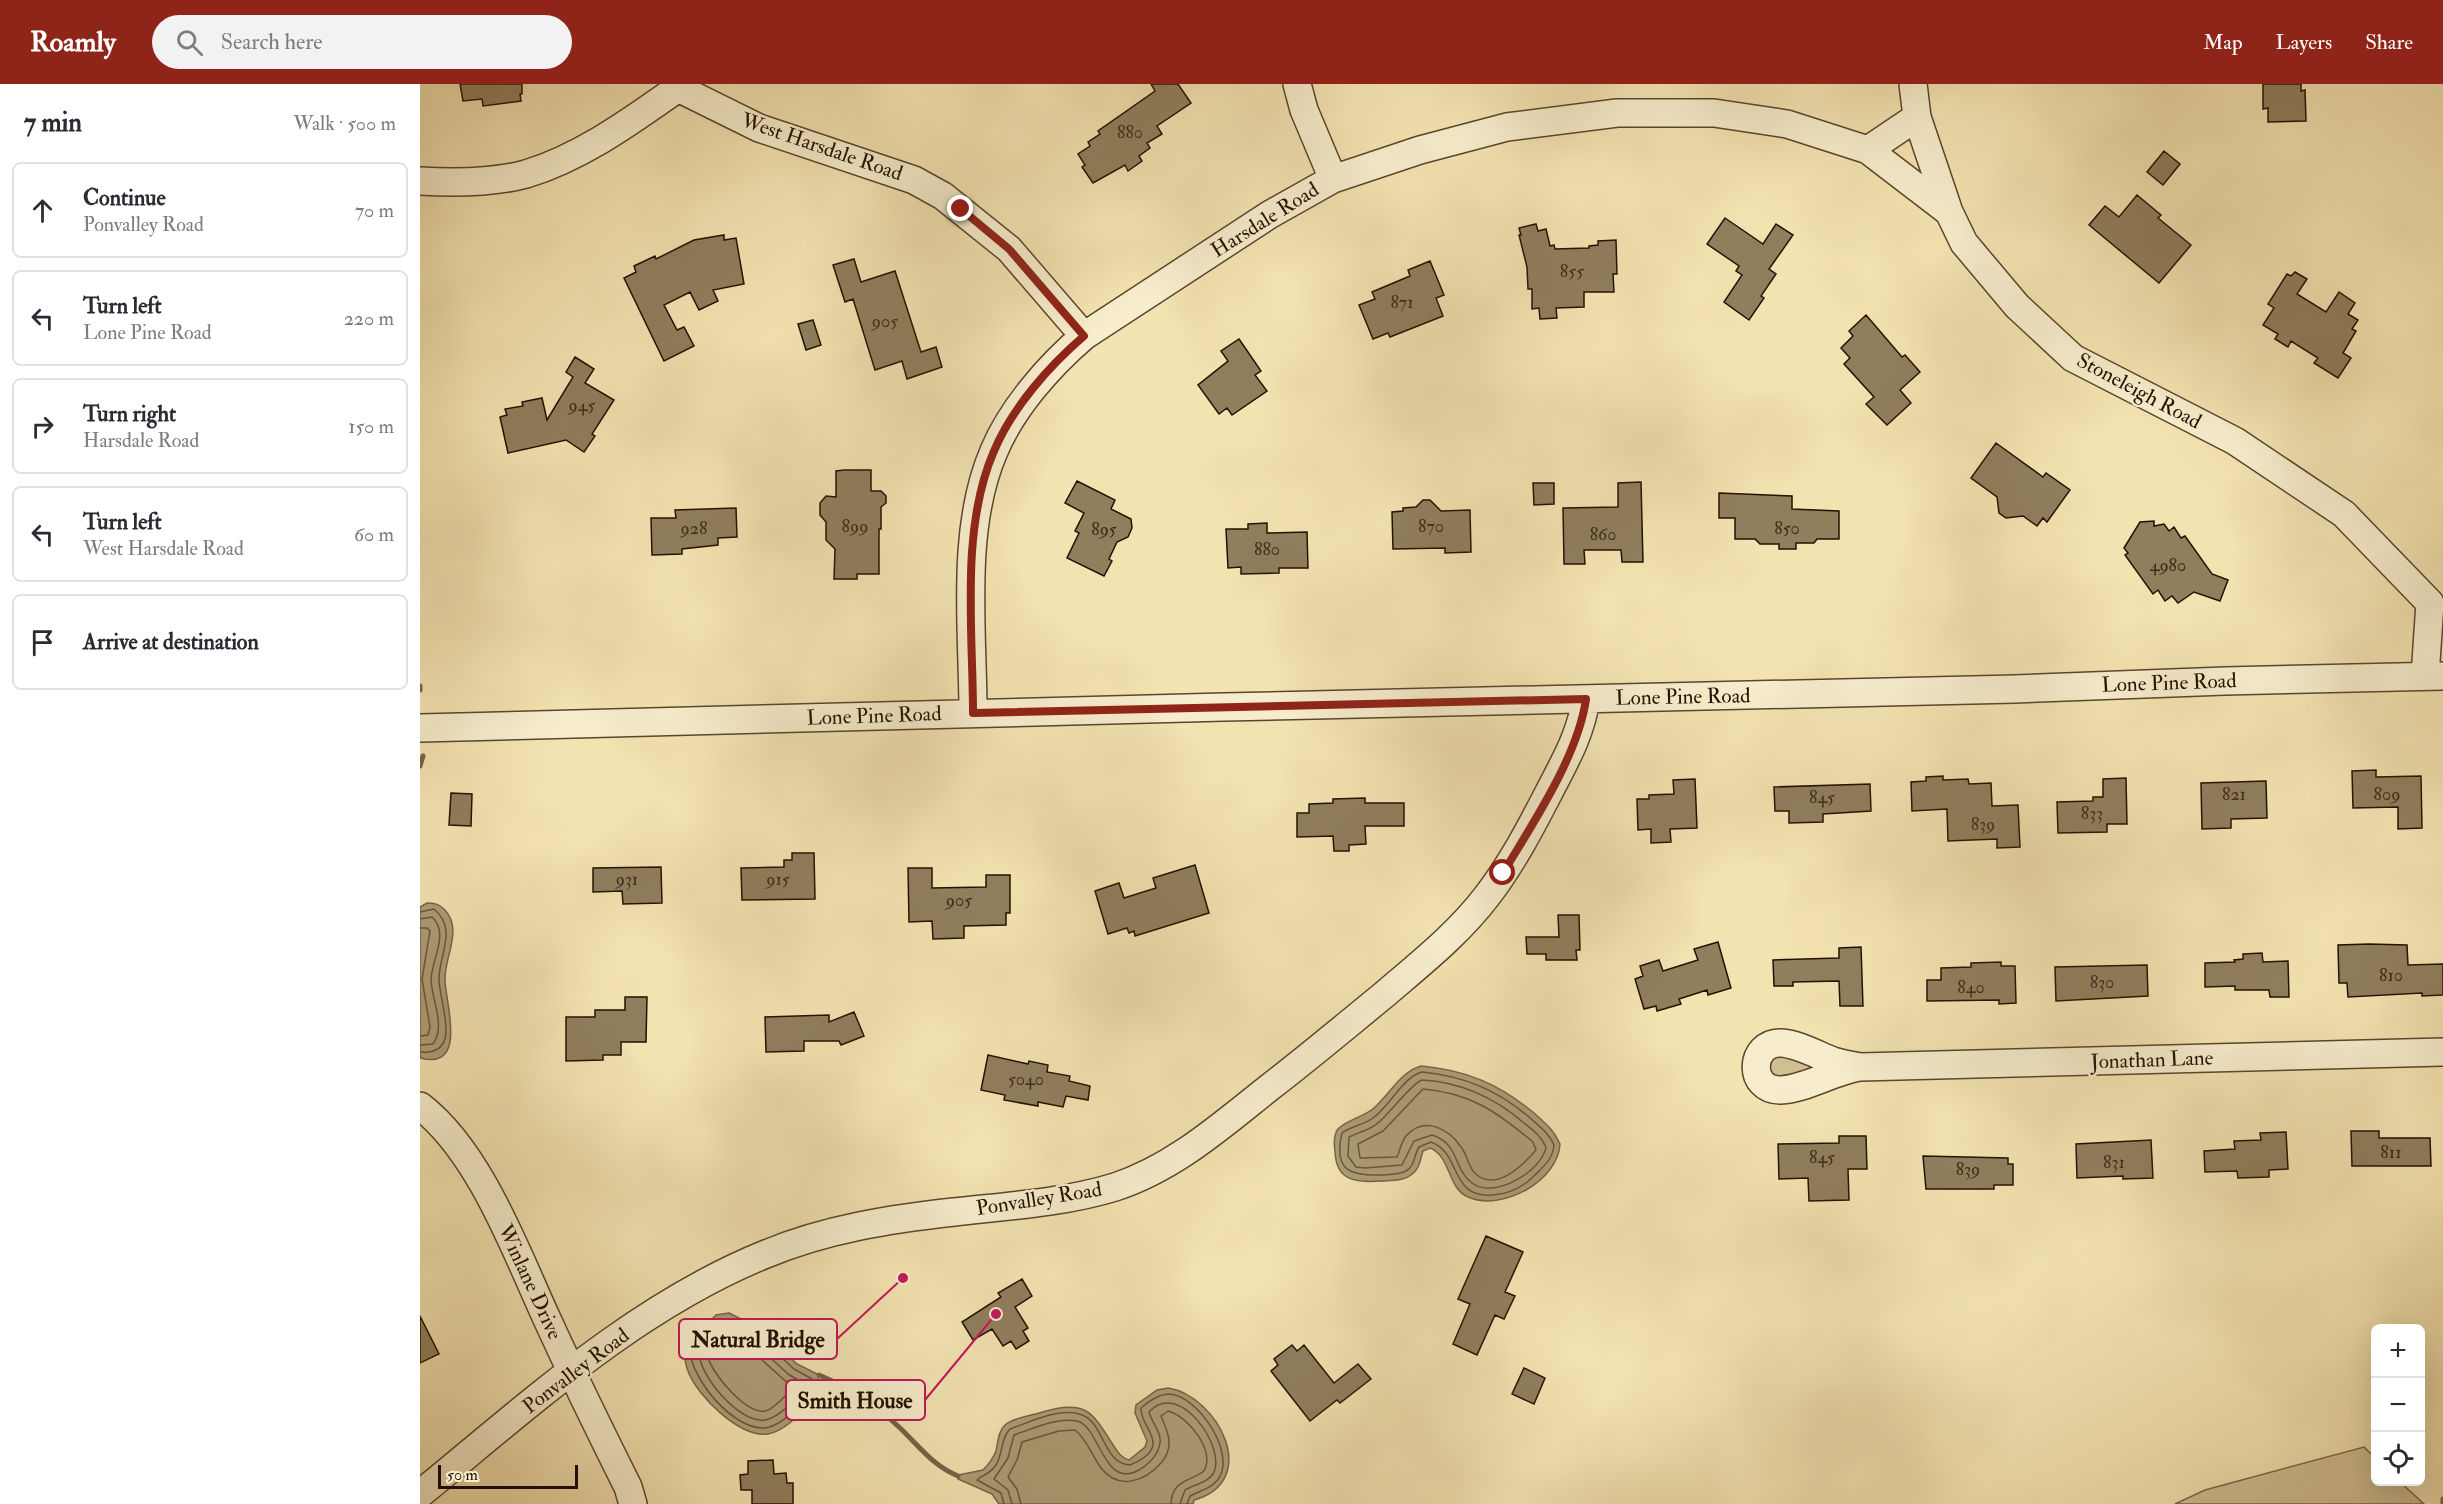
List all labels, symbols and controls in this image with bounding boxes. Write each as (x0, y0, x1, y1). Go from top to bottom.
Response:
search box (152, 15, 572, 69)
text: Roamly (30, 25, 116, 60)
icon: search (173, 26, 206, 59)
text: Search here (221, 28, 323, 56)
text: Map (2203, 29, 2243, 56)
text: Layers (2276, 29, 2332, 56)
text: Share (2365, 29, 2413, 56)
street label: West Harsdale Road (737, 106, 907, 187)
text: 7 min (24, 107, 82, 139)
text: Walk · 500 m (293, 111, 396, 136)
house number: 880 (1117, 121, 1143, 144)
street label: Harsdale Road (1206, 176, 1325, 264)
text: Continue (83, 184, 166, 212)
icon: ahead (26, 194, 59, 227)
route end (947, 195, 973, 221)
text: 70 m (355, 198, 394, 223)
text: Ponvalley Road (83, 212, 204, 237)
house number: 855 (1560, 260, 1584, 283)
house number: 871 (1390, 291, 1414, 314)
text: Turn left (83, 292, 162, 320)
icon: left (26, 302, 59, 335)
text: 220 m (344, 306, 394, 331)
house number: 905 (870, 310, 898, 333)
text: Lone Pine Road (83, 320, 212, 345)
street label: Stoneleigh Road (2072, 347, 2207, 435)
house number: 945 (567, 394, 596, 417)
text: Turn right (83, 400, 176, 428)
icon: right (26, 410, 59, 443)
text: 150 m (348, 414, 394, 439)
text: Harsdale Road (83, 428, 199, 453)
text: Turn left (83, 508, 162, 536)
house number: 899 (842, 515, 868, 538)
house number: 870 (1418, 515, 1444, 538)
house number: 928 (679, 517, 707, 540)
house number: 850 (1774, 517, 1800, 540)
icon: left (26, 518, 59, 551)
house number: 895 (1091, 518, 1117, 541)
text: 60 m (354, 522, 394, 547)
house number: 860 (1590, 523, 1616, 546)
text: West Harsdale Road (83, 536, 244, 561)
house number: 880 (1254, 538, 1280, 561)
house number: 4980 (2150, 554, 2186, 577)
icon: arrive (26, 626, 59, 659)
text: Arrive at destination (83, 628, 259, 656)
street label: Lone Pine Road (2101, 667, 2238, 699)
street label: Lone Pine Road (1615, 682, 1751, 712)
street label: Lone Pine Road (806, 700, 943, 732)
house number: 821 (2222, 783, 2246, 806)
house number: 809 (2374, 783, 2400, 806)
house number: 845 (1809, 786, 1835, 809)
house number: 833 (2081, 802, 2103, 825)
house number: 839 (1971, 813, 1995, 836)
route start (1489, 859, 1515, 885)
house number: 931 (614, 868, 638, 891)
house number: 915 (764, 868, 790, 891)
house number: 905 (944, 889, 972, 912)
house number: 810 (2379, 964, 2403, 987)
house number: 830 (2090, 971, 2114, 994)
house number: 840 (1957, 976, 1985, 999)
street label: Jonathan Lane (2089, 1044, 2214, 1076)
house number: 5040 (1008, 1068, 1044, 1091)
house number: 811 (2380, 1141, 2402, 1164)
house number: 845 (1809, 1146, 1835, 1169)
house number: 831 (2103, 1151, 2125, 1174)
house number: 839 (1956, 1158, 1980, 1181)
street label: Ponvalley Road (974, 1176, 1104, 1222)
street label: Winlane Drive (491, 1219, 569, 1344)
callout: Natural Bridge (679, 1319, 837, 1359)
street label: Ponvalley Road (517, 1322, 635, 1420)
map controls (2371, 1324, 2425, 1486)
button: + (2371, 1324, 2425, 1378)
text: Natural Bridge (690, 1326, 825, 1355)
button: − (2371, 1378, 2425, 1432)
callout: Smith House (786, 1380, 925, 1420)
text: Smith House (798, 1387, 913, 1415)
button: locate (2371, 1432, 2425, 1486)
scale bar (438, 1462, 578, 1490)
text: 50 m (447, 1465, 478, 1485)

